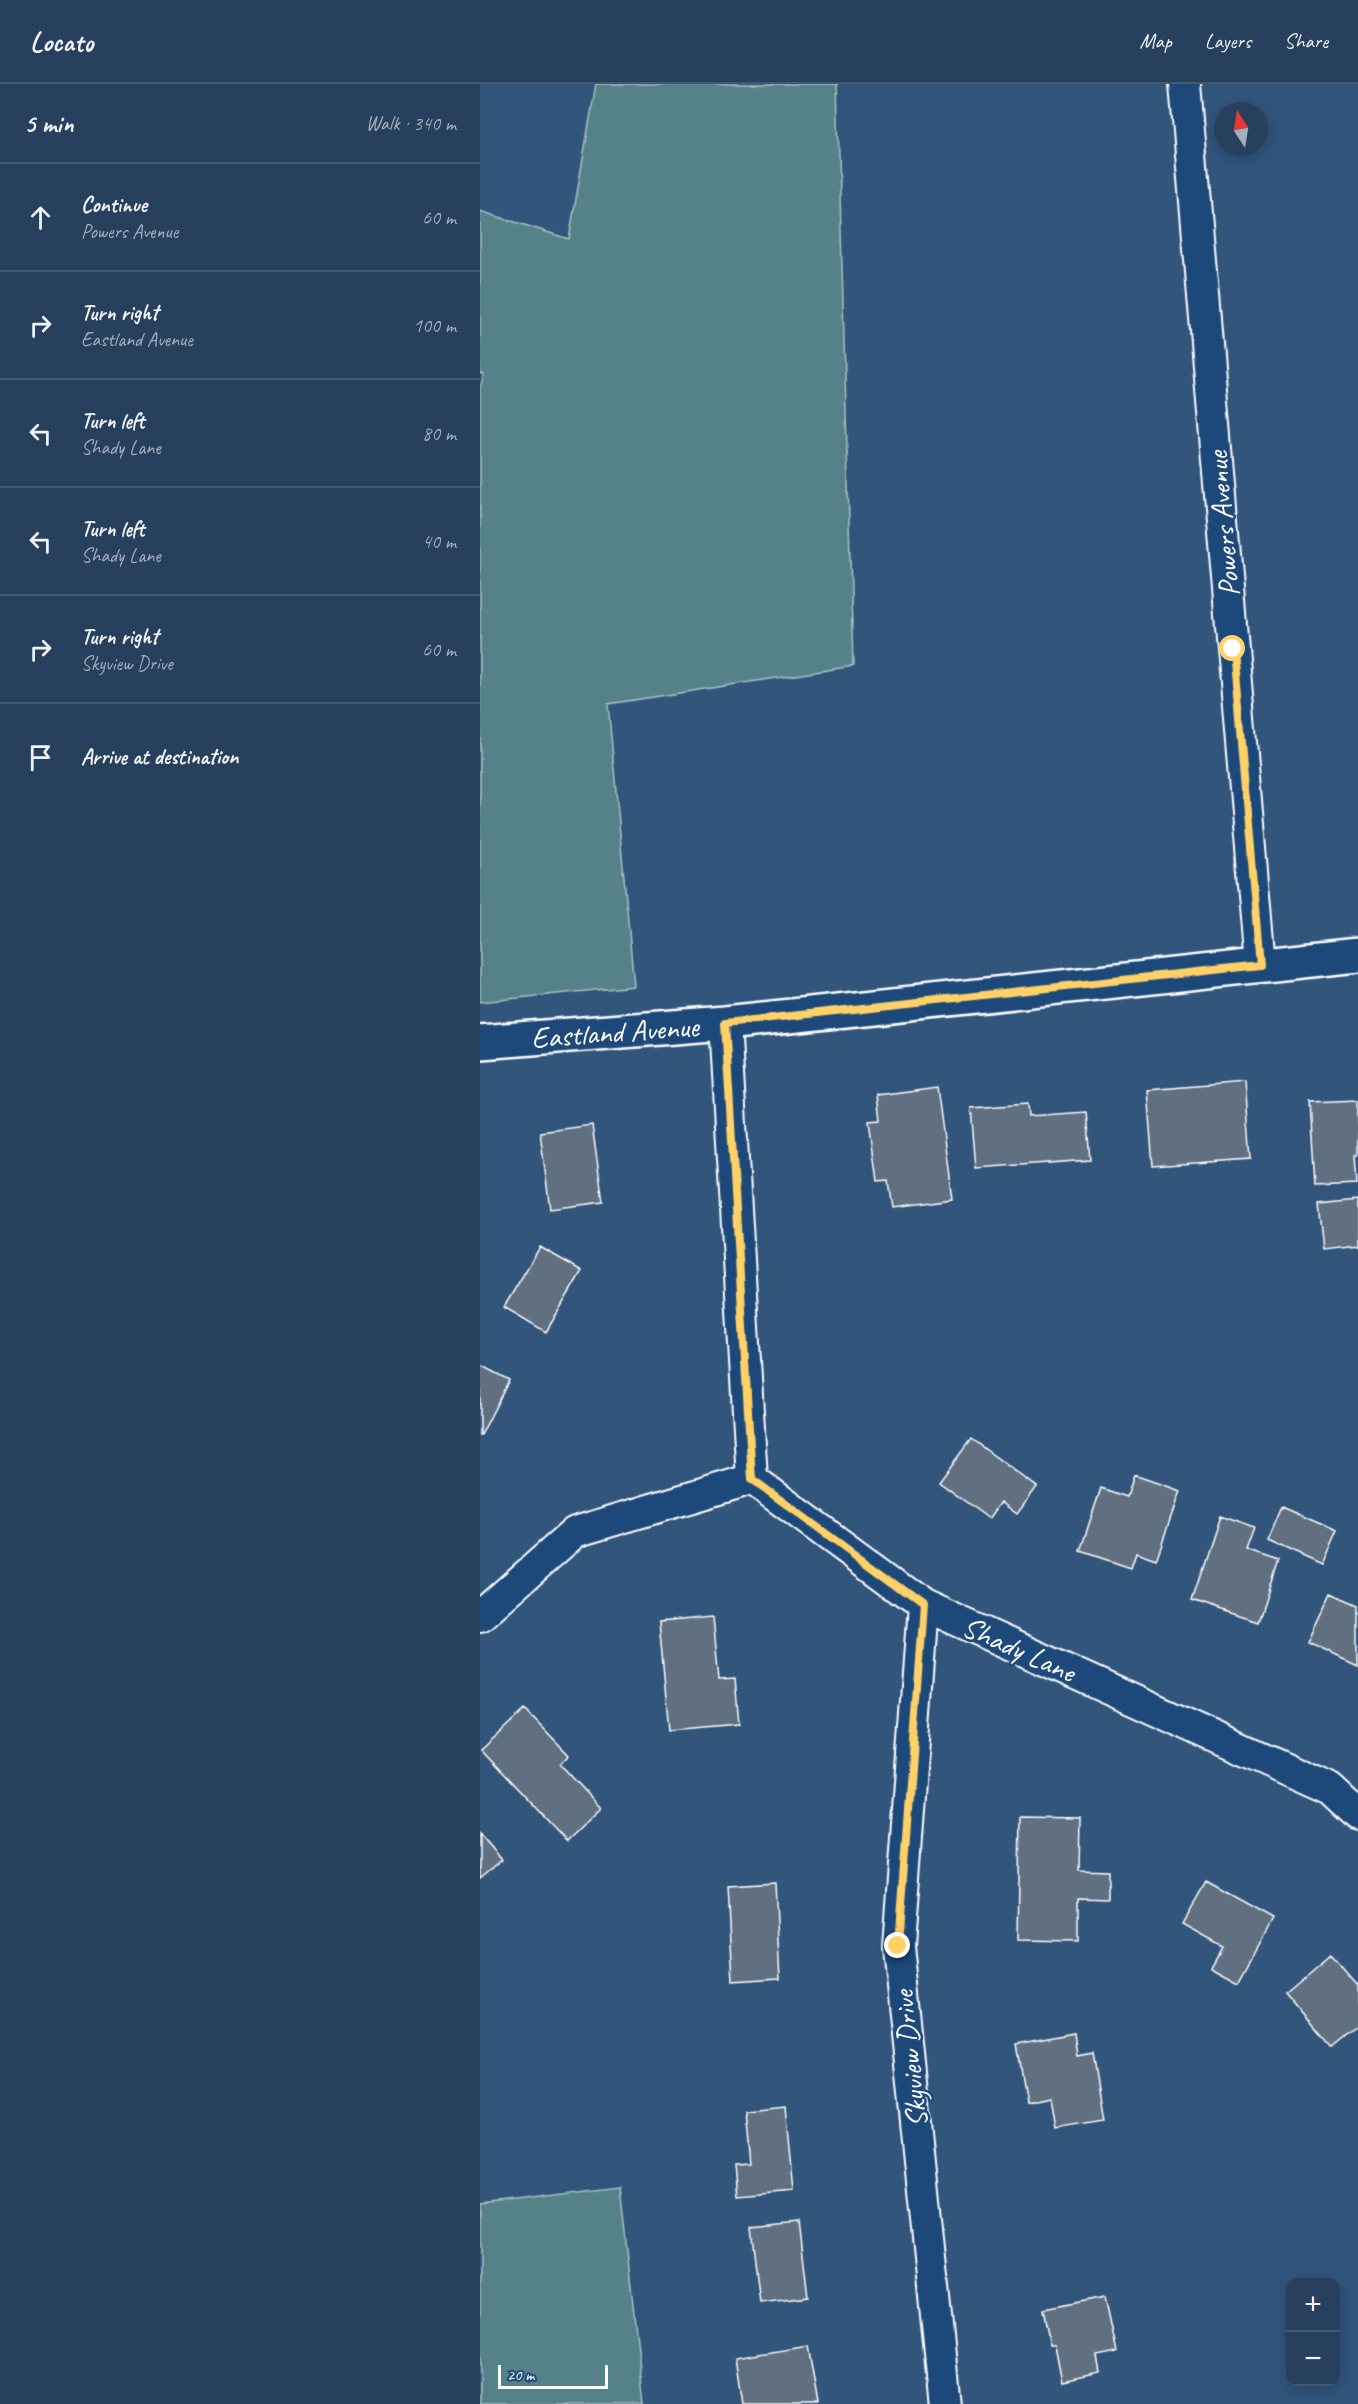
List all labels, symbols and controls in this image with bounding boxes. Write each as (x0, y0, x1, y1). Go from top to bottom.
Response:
text: Locato (30, 24, 93, 59)
text: Map (1139, 28, 1172, 54)
text: Layers (1205, 28, 1251, 54)
text: Share (1284, 28, 1328, 54)
north arrow (1214, 102, 1268, 156)
text: 5 min (24, 107, 73, 140)
text: Walk · 340 m (366, 111, 456, 136)
text: Continue (81, 191, 147, 219)
icon: ahead (24, 201, 57, 234)
text: 60 m (422, 205, 456, 230)
text: Powers Avenue (81, 219, 178, 244)
text: Turn right (81, 299, 158, 327)
icon: right (24, 309, 57, 342)
text: 100 m (413, 313, 456, 338)
text: Eastland Avenue (81, 327, 193, 352)
text: Turn left (81, 407, 145, 435)
icon: left (24, 417, 57, 450)
text: 80 m (422, 421, 456, 446)
text: Shady Lane (81, 435, 161, 460)
street label: Powers Avenue (1198, 447, 1248, 598)
text: Turn left (81, 515, 145, 543)
icon: left (24, 525, 57, 558)
text: 40 m (422, 529, 456, 554)
text: Shady Lane (81, 543, 161, 568)
text: Turn right (81, 623, 158, 651)
icon: right (24, 633, 57, 666)
route start (1219, 635, 1245, 661)
text: 60 m (422, 637, 456, 662)
text: Skyview Drive (81, 651, 173, 676)
icon: arrive (24, 741, 57, 774)
text: Arrive at destination (81, 743, 238, 771)
street label: Eastland Avenue (530, 1007, 702, 1057)
street label: Shady Lane (957, 1607, 1083, 1692)
route end (884, 1932, 910, 1958)
street label: Skyview Drive (884, 1986, 936, 2129)
map controls (1286, 2278, 1340, 2386)
button: + (1286, 2278, 1340, 2332)
button: − (1286, 2332, 1340, 2386)
scale bar (498, 2362, 608, 2390)
text: 20 m (507, 2365, 534, 2385)

